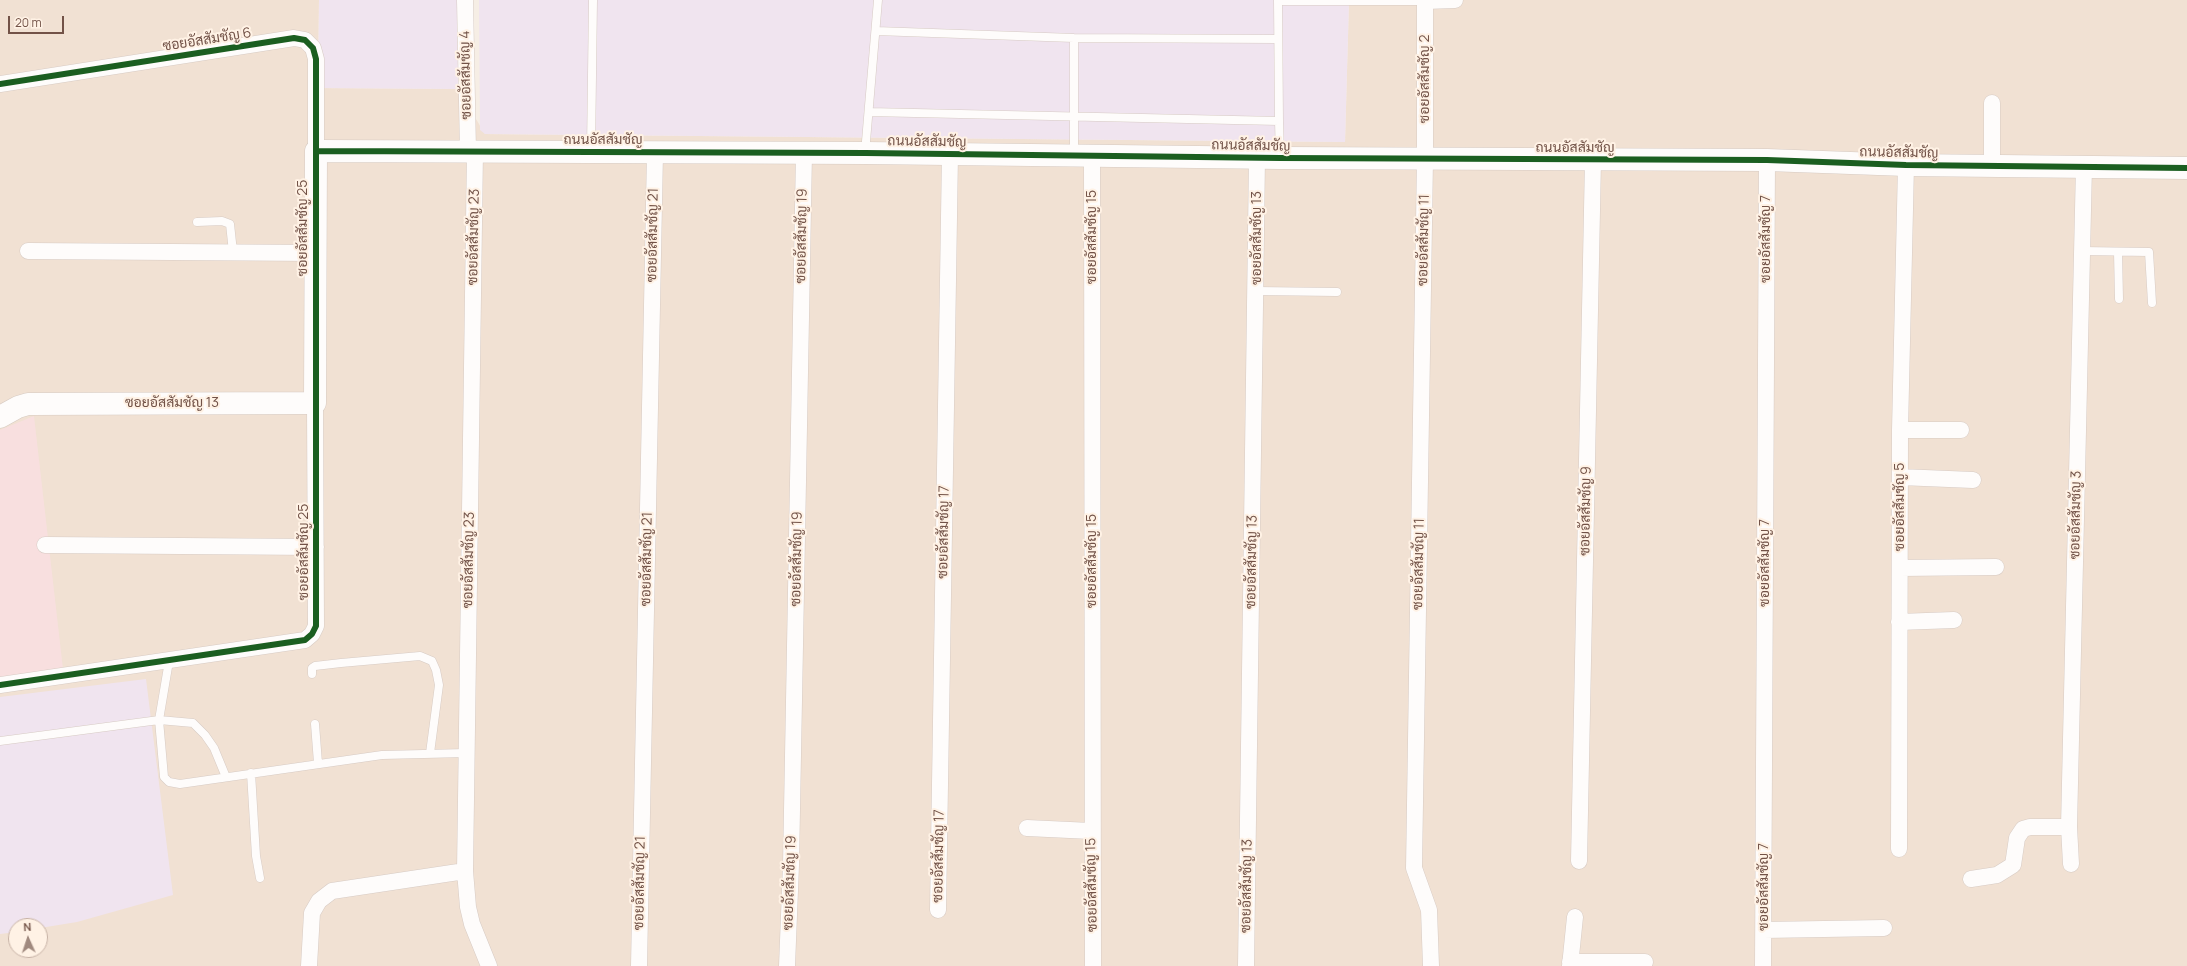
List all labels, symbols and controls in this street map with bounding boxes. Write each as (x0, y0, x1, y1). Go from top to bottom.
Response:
scale bar (10, 8, 66, 34)
text: 20 m (15, 14, 42, 31)
street label: ซอยอัสสัมชัญ 6 (161, 25, 253, 55)
street label: ซอยอัสสัมชัญ 4 (457, 30, 475, 120)
street label: ซอยอัสสัมชัญ 2 (1417, 35, 1433, 123)
street label: ถนนอัสสัมชัญ (563, 132, 643, 148)
street label: ถนนอัสสัมชัญ (887, 133, 967, 151)
street label: ถนนอัสสัมชัญ (1211, 137, 1291, 155)
street label: ถนนอัสสัมชัญ (1535, 140, 1615, 156)
street label: ถนนอัสสัมชัญ (1859, 144, 1939, 162)
street label: ซอยอัสสัมชัญ 25 (295, 180, 311, 276)
street label: ซอยอัสสัมชัญ 21 (644, 188, 662, 282)
street label: ซอยอัสสัมชัญ 19 (793, 188, 811, 284)
street label: ซอยอัสสัมชัญ 23 (465, 189, 483, 285)
street label: ซอยอัสสัมชัญ 15 (1084, 190, 1100, 284)
street label: ซอยอัสสัมชัญ 13 (1249, 191, 1265, 285)
street label: ซอยอัสสัมชัญ 11 (1415, 194, 1433, 286)
street label: ซอยอัสสัมชัญ 7 (1758, 195, 1774, 283)
street label: ซอยอัสสัมชัญ 13 (125, 395, 219, 411)
street label: ซอยอัสสัมชัญ 5 (1892, 463, 1908, 551)
street label: ซอยอัสสัมชัญ 9 (1577, 466, 1595, 556)
street label: ซอยอัสสัมชัญ 3 (2067, 471, 2085, 559)
street label: ซอยอัสสัมชัญ 17 (935, 485, 953, 579)
street label: ซอยอัสสัมชัญ 25 (296, 504, 312, 600)
street label: ซอยอัสสัมชัญ 19 (788, 511, 806, 607)
street label: ซอยอัสสัมชัญ 23 (460, 512, 478, 608)
street label: ซอยอัสสัมชัญ 21 (638, 512, 656, 606)
street label: ซอยอัสสัมชัญ 15 (1084, 514, 1100, 608)
street label: ซอยอัสสัมชัญ 13 (1243, 515, 1261, 609)
street label: ซอยอัสสัมชัญ 11 (1410, 518, 1428, 610)
street label: ซอยอัสสัมชัญ 7 (1757, 519, 1773, 607)
street label: ซอยอัสสัมชัญ 17 (930, 809, 948, 903)
street label: ซอยอัสสัมชัญ 19 (780, 835, 800, 931)
street label: ซอยอัสสัมชัญ 21 (631, 836, 649, 930)
street label: ซอยอัสสัมชัญ 15 (1083, 838, 1101, 932)
street label: ซอยอัสสัมชัญ 13 (1238, 839, 1256, 933)
street label: ซอยอัสสัมชัญ 7 (1756, 843, 1772, 931)
north arrow (8, 918, 48, 958)
text: N (23, 919, 32, 934)

